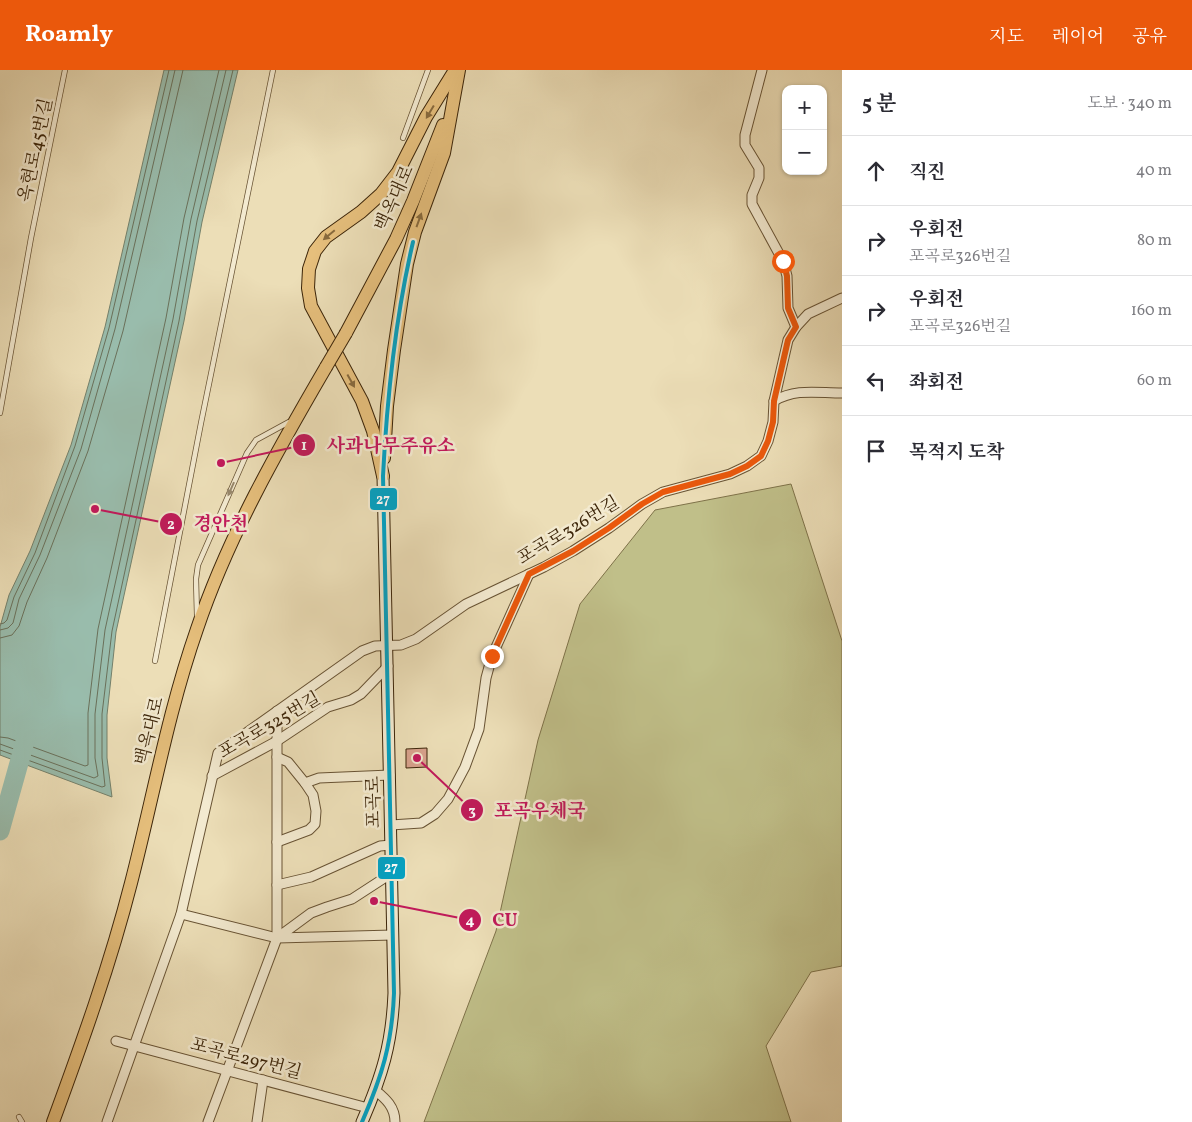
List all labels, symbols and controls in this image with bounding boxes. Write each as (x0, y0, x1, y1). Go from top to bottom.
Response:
text: Roamly (25, 18, 113, 52)
text: 지도 (989, 25, 1024, 50)
text: 레이어 (1052, 25, 1104, 50)
text: 공유 (1132, 25, 1167, 50)
map controls (782, 85, 827, 175)
button: + (782, 85, 827, 130)
text: 5 분 (862, 90, 897, 119)
text: 도보 · 340 m (1087, 93, 1172, 115)
street label: 옥현로45번길 (13, 96, 60, 205)
one-way arrow (425, 105, 434, 118)
button: − (782, 130, 827, 175)
icon: ahead (862, 157, 890, 185)
text: 직진 (909, 160, 946, 186)
text: 40 m (1136, 160, 1172, 182)
street label: 백옥대로 (370, 162, 421, 235)
one-way arrow (415, 212, 423, 227)
text: 우회전 (909, 217, 964, 243)
icon: right (862, 227, 890, 255)
one-way arrow (324, 229, 336, 241)
text: 80 m (1137, 230, 1172, 252)
text: 포곡로326번길 (909, 246, 1011, 268)
route start (772, 250, 795, 273)
text: 우회전 (909, 287, 964, 313)
icon: right (862, 297, 890, 325)
text: 160 m (1131, 300, 1172, 322)
text: 포곡로326번길 (909, 316, 1011, 338)
icon: left (862, 367, 890, 395)
text: 좌회전 (909, 370, 964, 396)
text: 60 m (1137, 370, 1172, 392)
one-way arrow (347, 373, 355, 388)
callout: 사과나무주유소 (292, 428, 465, 462)
text: 사과나무주유소 (327, 434, 455, 460)
text: 1 (301, 436, 307, 457)
icon: arrive (862, 437, 890, 465)
text: 목적지 도착 (909, 440, 1005, 466)
one-way arrow (227, 482, 235, 496)
line badge: 27 (369, 487, 398, 511)
text: 27 (376, 491, 390, 510)
street label: 포곡로326번길 (513, 491, 624, 572)
callout: 경안천 (159, 507, 259, 541)
text: 경안천 (193, 512, 249, 538)
text: 2 (167, 515, 175, 536)
route end (481, 645, 504, 668)
street label: 포곡로325번길 (214, 687, 326, 766)
street label: 백옥대로 (130, 695, 171, 768)
street label: 포곡로 (362, 776, 387, 828)
callout: 포곡우체국 (459, 793, 596, 827)
text: 포곡우체국 (494, 799, 586, 825)
text: 3 (468, 801, 476, 822)
line badge: 27 (377, 856, 406, 880)
text: 27 (384, 859, 398, 878)
callout: CU (457, 903, 527, 937)
text: CU (492, 908, 518, 934)
text: 4 (465, 911, 475, 932)
street label: 포곡로297번길 (187, 1033, 304, 1086)

